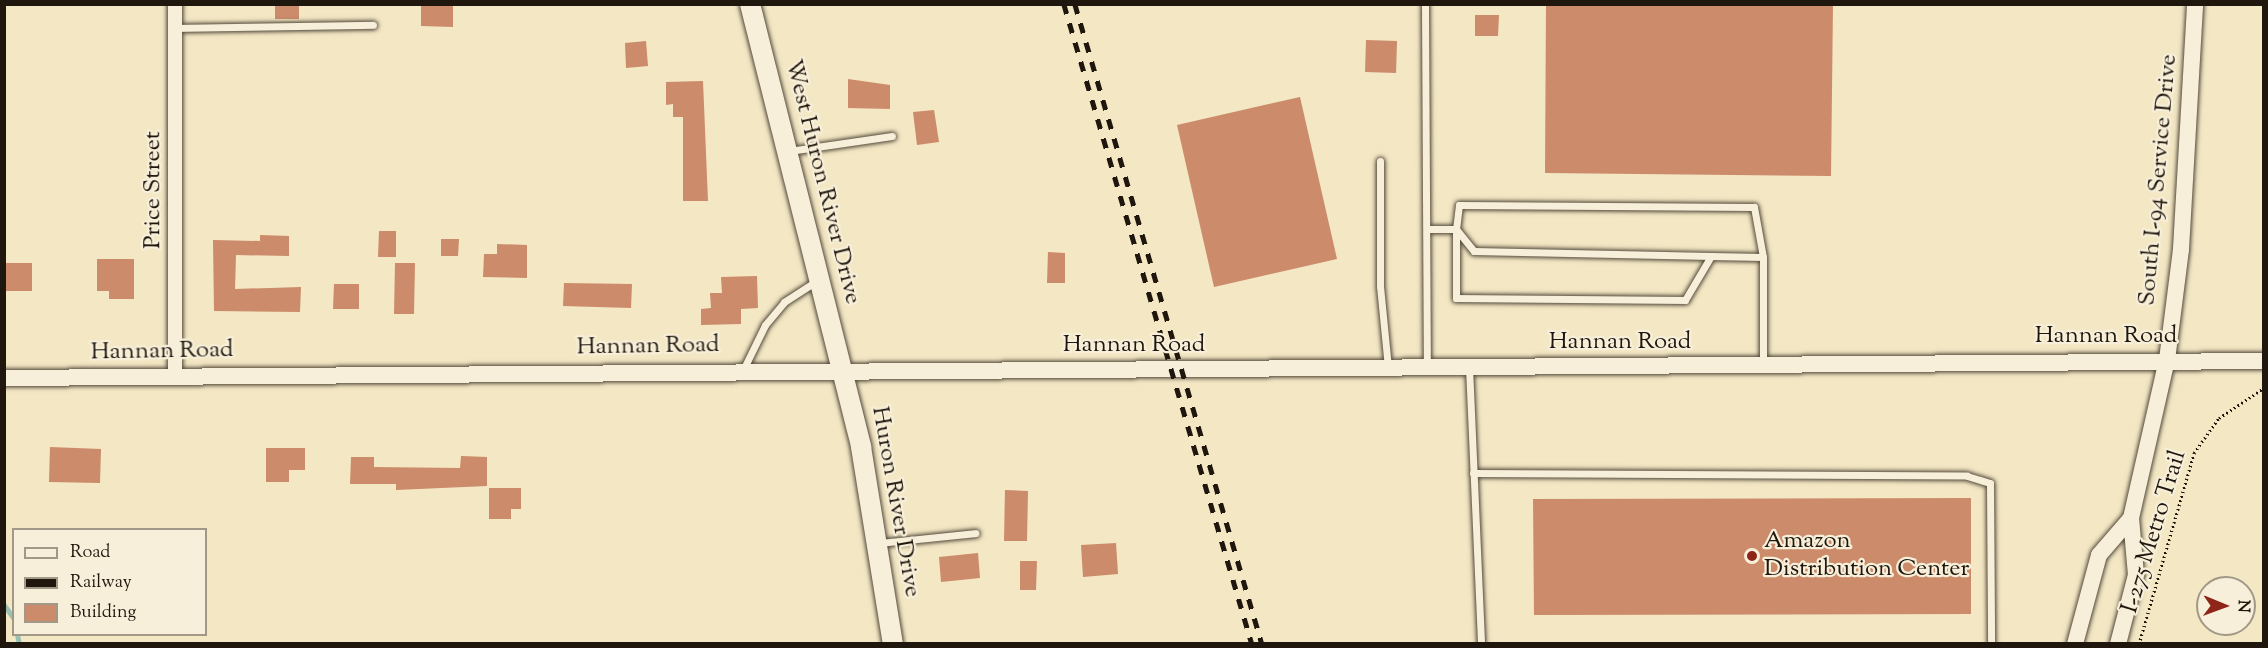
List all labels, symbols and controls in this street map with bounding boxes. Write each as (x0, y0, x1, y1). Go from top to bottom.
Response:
street label: South I-94 Service Drive (2134, 53, 2184, 307)
street label: West Huron River Drive (778, 57, 866, 307)
street label: Price Street (140, 131, 168, 249)
street label: Hannan Road (2035, 323, 2177, 351)
street label: Hannan Road (1549, 329, 1691, 357)
street label: Hannan Road (576, 331, 720, 363)
street label: Hannan Road (1063, 332, 1205, 360)
street label: Hannan Road (90, 336, 234, 368)
street label: Huron River Drive (864, 404, 926, 600)
street label: I-275 Metro Trail (2117, 447, 2193, 617)
legend (12, 528, 207, 636)
place label: Amazon Distribution Center (1764, 528, 1970, 584)
text: Road (70, 540, 110, 566)
marker: Amazon Distribution Center (1745, 549, 1759, 563)
text: Railway (70, 570, 132, 596)
north arrow (2196, 576, 2256, 636)
text: Building (70, 600, 136, 626)
text: N (2231, 600, 2254, 613)

